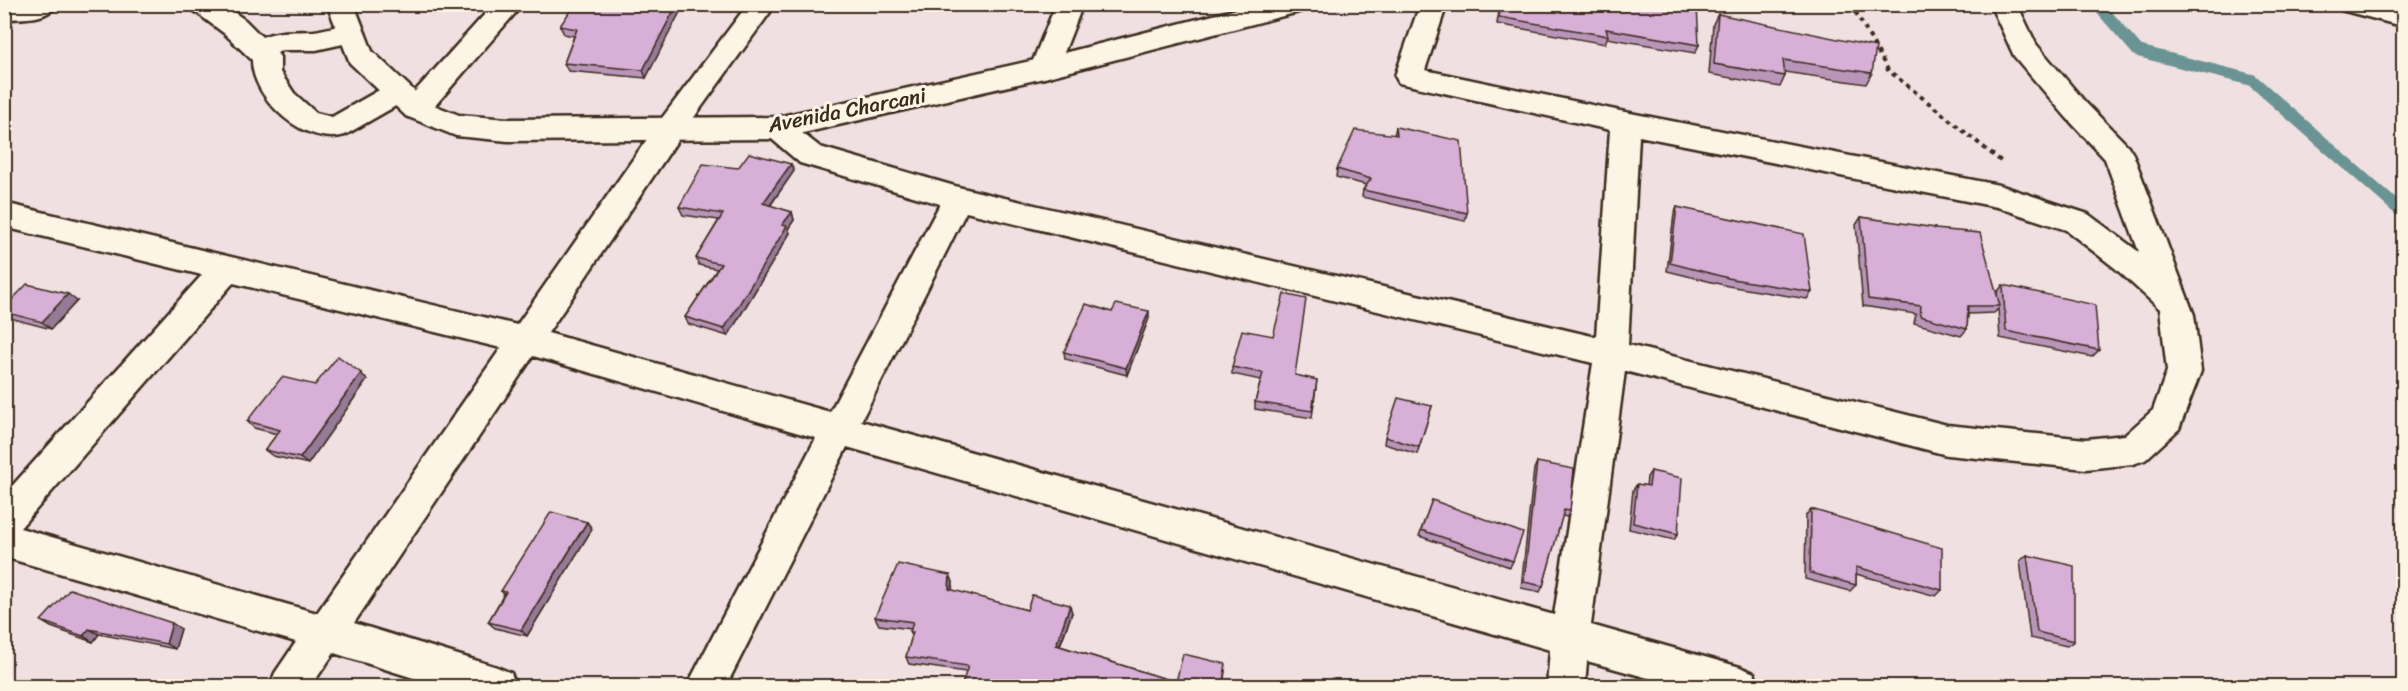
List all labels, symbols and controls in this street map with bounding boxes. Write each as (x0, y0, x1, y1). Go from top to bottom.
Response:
street label: Avenida Charcani (764, 76, 930, 144)

